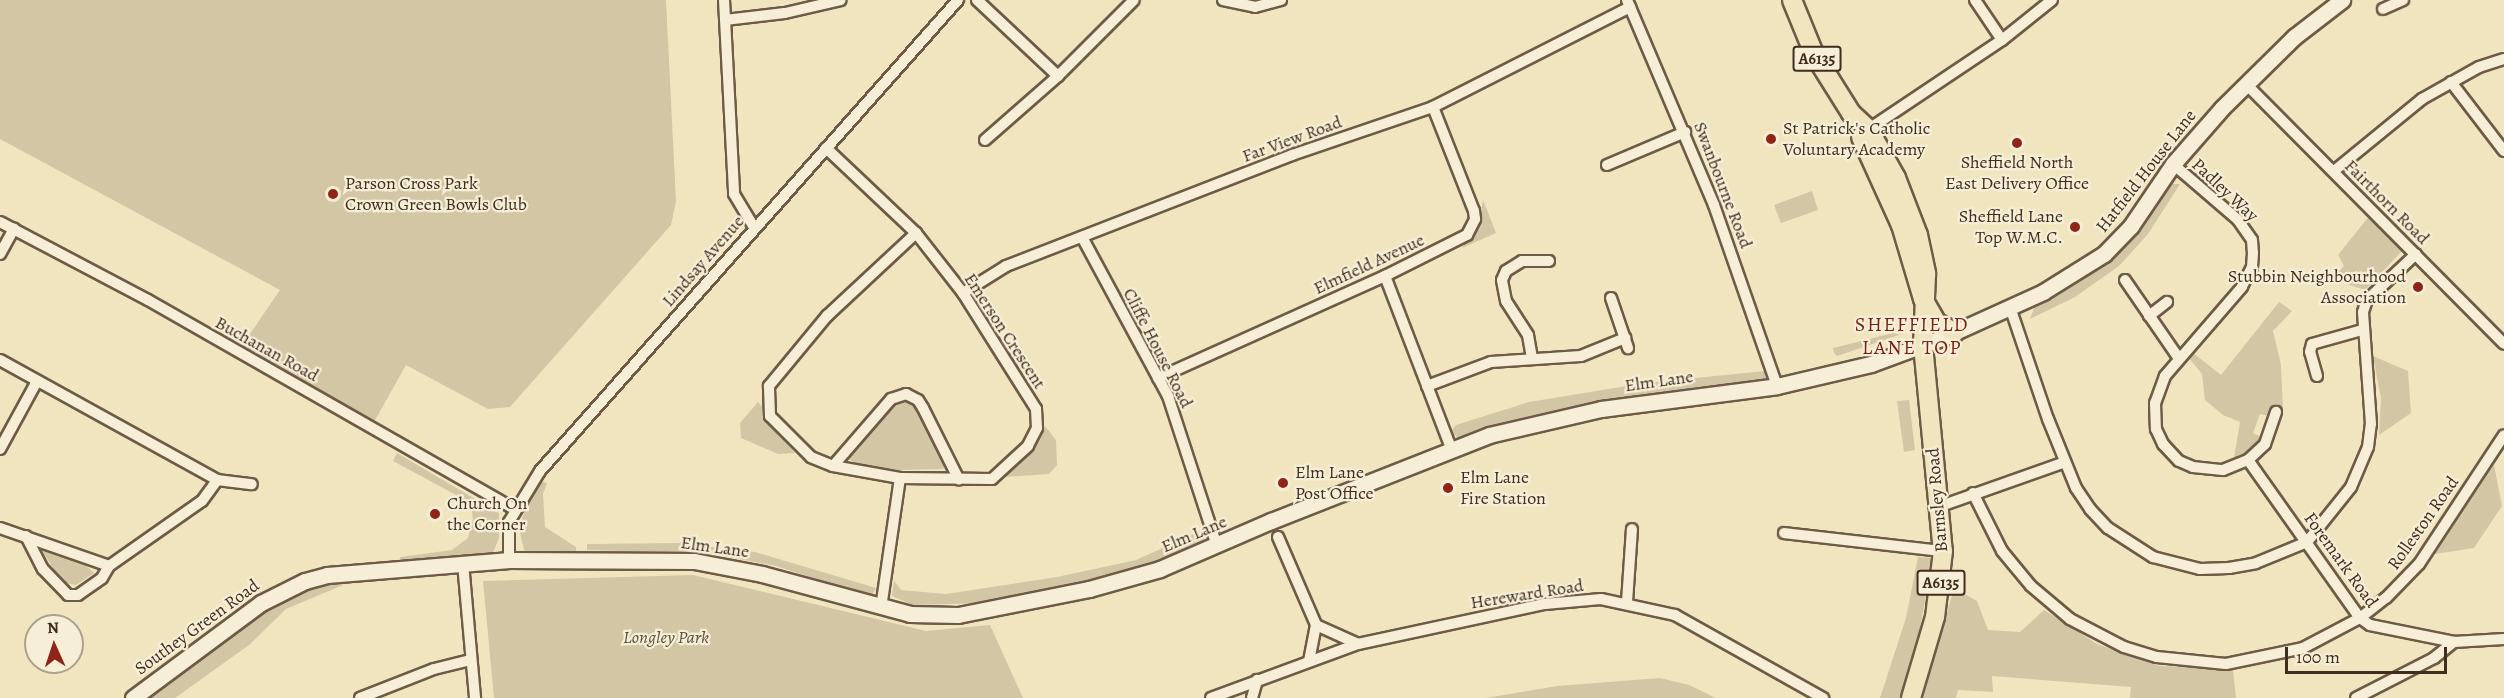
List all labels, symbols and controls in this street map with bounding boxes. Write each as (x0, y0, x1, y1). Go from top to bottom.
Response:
road number: A6135 (1792, 46, 1842, 72)
street label: Hatfield House Lane (2091, 105, 2201, 237)
street label: Far View Road (1239, 111, 1345, 167)
place label: St Patrick's Catholic Voluntary Academy (1783, 118, 1930, 160)
street label: Swanbourne Road (1689, 119, 1757, 251)
marker: St Patrick's Catholic Voluntary Academy (1764, 132, 1778, 146)
marker: Sheffield North East Delivery Office (2010, 136, 2024, 150)
place label: Sheffield North East Delivery Office (1945, 152, 2089, 195)
street label: Padley Way (2187, 154, 2263, 226)
street label: Fairthorn Road (2340, 155, 2434, 249)
place label: Parson Cross Park Crown Green Bowls Club (345, 173, 527, 216)
marker: Parson Cross Park Crown Green Bowls Club (326, 187, 340, 201)
place label: Sheffield Lane Top W.M.C. (1959, 206, 2063, 248)
street label: Lindsay Avenue (657, 211, 749, 311)
marker: Sheffield Lane Top W.M.C. (2068, 220, 2082, 234)
street label: Elmfield Avenue (1310, 229, 1428, 299)
place label: Stubbin Neighbourhood Association (2228, 266, 2406, 308)
street label: Emerson Crescent (960, 269, 1050, 393)
marker: Stubbin Neighbourhood Association (2411, 280, 2425, 294)
street label: Cliffe House Road (1118, 284, 1198, 412)
street label: Buchanan Road (211, 312, 323, 386)
district label: SHEFFIELD LANE TOP (1855, 312, 1969, 359)
street label: Elm Lane (1623, 366, 1695, 396)
street label: Barnsley Road (1922, 447, 1952, 553)
place label: Elm Lane Post Office (1295, 462, 1374, 504)
place label: Elm Lane Fire Station (1460, 467, 1546, 510)
street label: Rolleston Road (2383, 472, 2463, 574)
marker: Elm Lane Post Office (1276, 476, 1290, 490)
marker: Elm Lane Fire Station (1441, 481, 1455, 495)
place label: Church On the Corner (447, 493, 527, 536)
marker: Church On the Corner (428, 507, 442, 521)
street label: Foremark Road (2299, 508, 2383, 612)
street label: Elm Lane (1158, 511, 1230, 557)
street label: Elm Lane (679, 532, 751, 562)
road number: A6135 (1916, 570, 1966, 596)
street label: Hereward Road (1469, 574, 1585, 614)
street label: Southey Green Road (131, 575, 263, 679)
north arrow (24, 614, 84, 674)
text: N (47, 617, 60, 639)
park label: Longley Park (623, 626, 709, 648)
scale bar (2288, 635, 2450, 673)
text: 100 m (2296, 645, 2340, 669)

